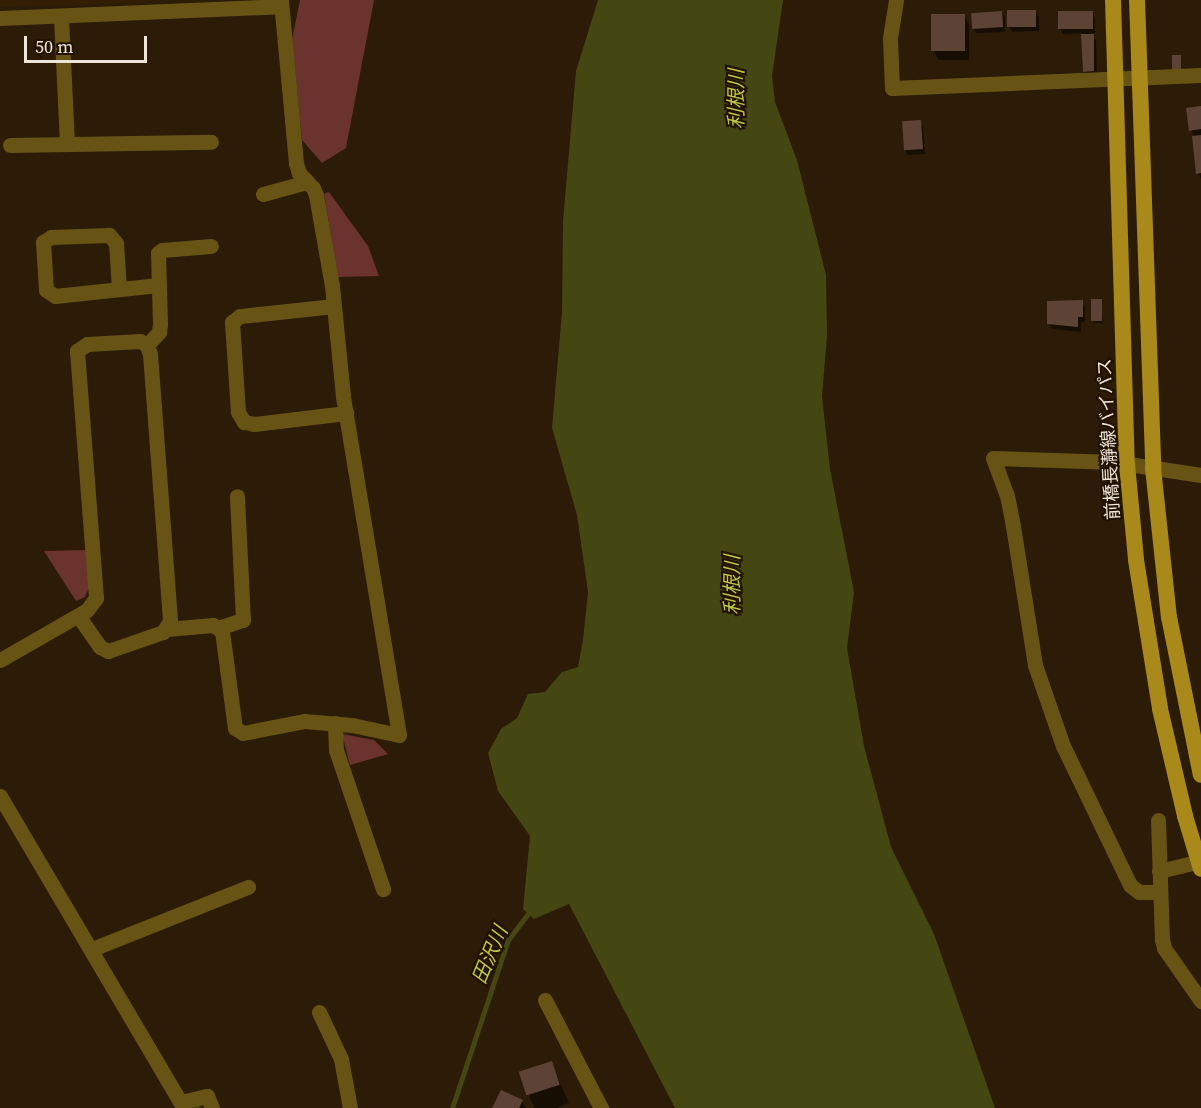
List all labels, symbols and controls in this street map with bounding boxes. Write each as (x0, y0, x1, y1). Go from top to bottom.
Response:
scale bar (27, 24, 150, 62)
text: 50 m (35, 34, 73, 59)
water label: 利根川 (724, 69, 748, 129)
street label: 前橋長瀞線バイパス (1094, 358, 1124, 520)
water label: 利根川 (720, 555, 744, 615)
water label: 田沢川 (467, 923, 513, 987)

